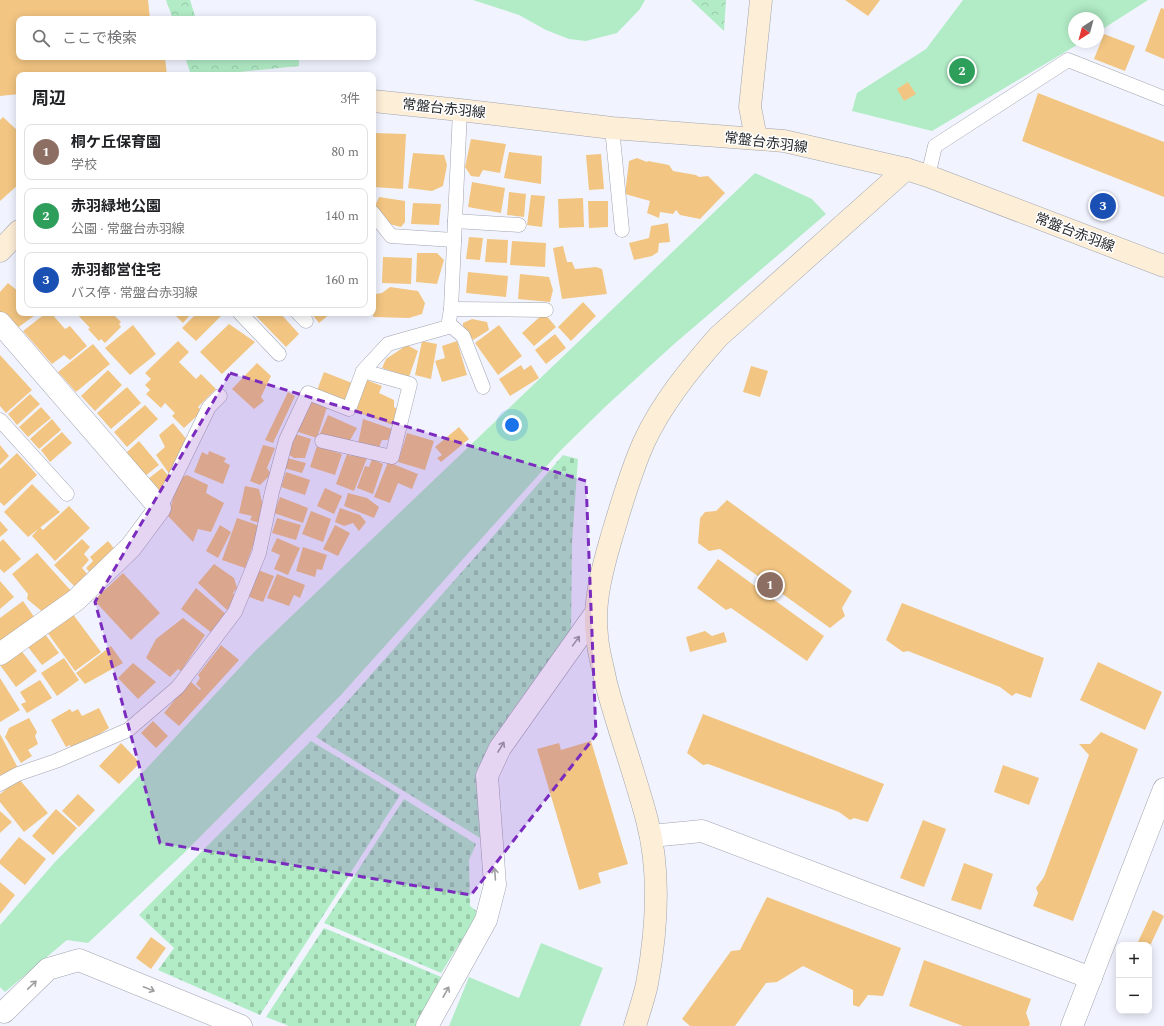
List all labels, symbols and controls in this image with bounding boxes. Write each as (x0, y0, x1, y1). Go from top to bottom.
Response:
north arrow (1068, 12, 1104, 48)
search box (16, 16, 376, 60)
icon: search (30, 27, 52, 49)
text: ここで検索 (62, 27, 137, 50)
pin: 2 (949, 56, 975, 86)
text: 周辺 (32, 86, 66, 112)
text: 3件 (340, 89, 360, 109)
street label: 常盤台赤羽線 (401, 94, 487, 123)
street label: 常盤台赤羽線 (723, 127, 809, 158)
text: 桐ケ丘保育園 (71, 131, 161, 154)
text: 1 (42, 142, 50, 162)
text: 80 m (332, 142, 359, 162)
text: 学校 (71, 155, 97, 175)
pin: 3 (1090, 191, 1116, 221)
text: 赤羽緑地公園 (71, 195, 161, 218)
text: 2 (42, 206, 50, 226)
text: 140 m (325, 206, 359, 226)
street label: 常盤台赤羽線 (1032, 208, 1118, 257)
text: 公園 · 常盤台赤羽線 (71, 219, 185, 239)
text: 赤羽都営住宅 (71, 259, 161, 282)
text: 3 (42, 270, 50, 290)
text: 160 m (325, 270, 359, 290)
text: バス停 · 常盤台赤羽線 (71, 283, 198, 303)
your location (502, 415, 522, 435)
pin: 1 (757, 570, 783, 600)
one-way arrow (572, 636, 580, 647)
one-way arrow (497, 742, 505, 753)
one-way arrow (491, 868, 498, 881)
map controls (1116, 942, 1152, 1014)
button: + (1116, 942, 1152, 978)
button: − (1116, 978, 1152, 1014)
one-way arrow (27, 980, 37, 990)
one-way arrow (142, 985, 154, 993)
one-way arrow (443, 986, 450, 998)

